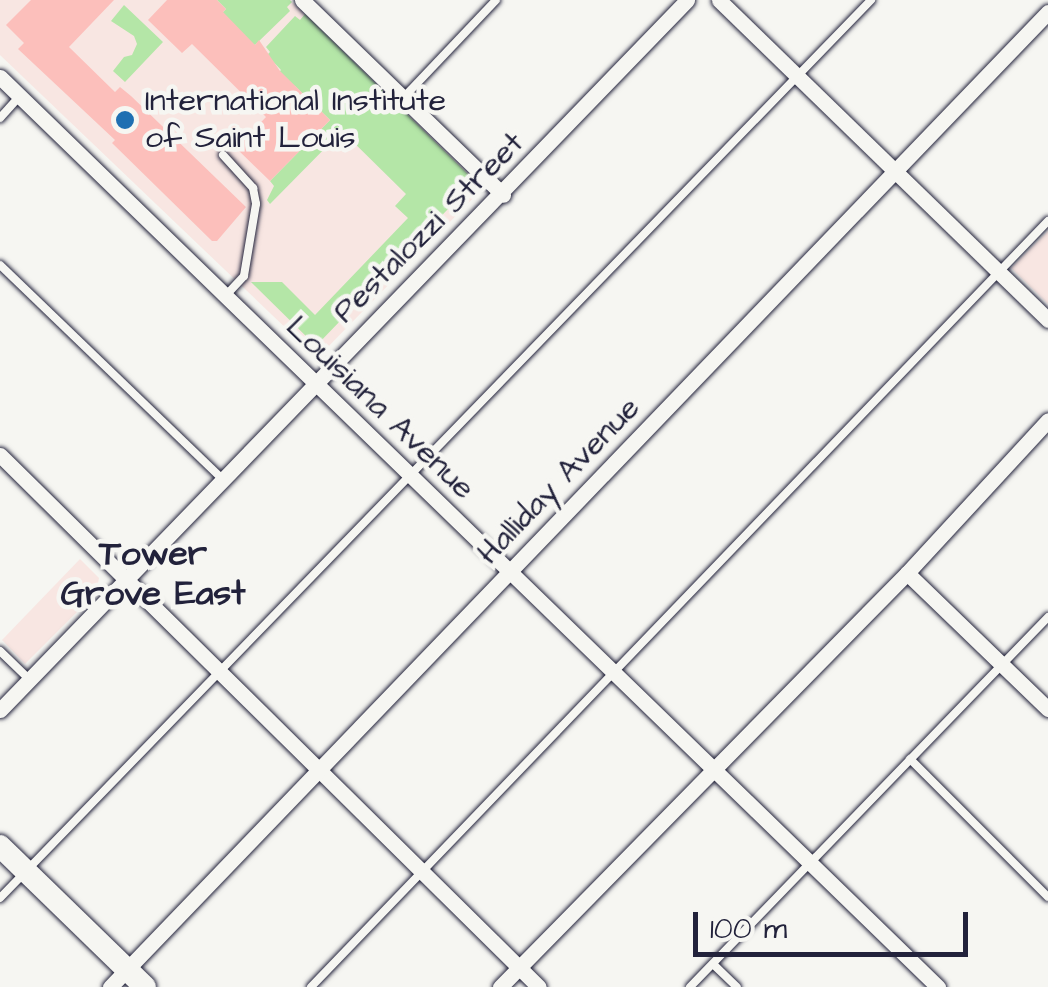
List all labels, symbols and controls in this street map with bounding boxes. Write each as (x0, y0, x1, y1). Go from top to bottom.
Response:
place label: International Institute of Saint Louis (145, 83, 446, 158)
marker: International Institute of Saint Louis (114, 109, 136, 131)
street label: Pestalozzi Street (326, 125, 532, 331)
street label: Louisiana Avenue (278, 308, 482, 508)
street label: Halliday Avenue (470, 389, 648, 573)
district label: Tower Grove East (61, 533, 245, 615)
scale bar (698, 892, 973, 954)
text: 100 m (710, 908, 787, 950)

